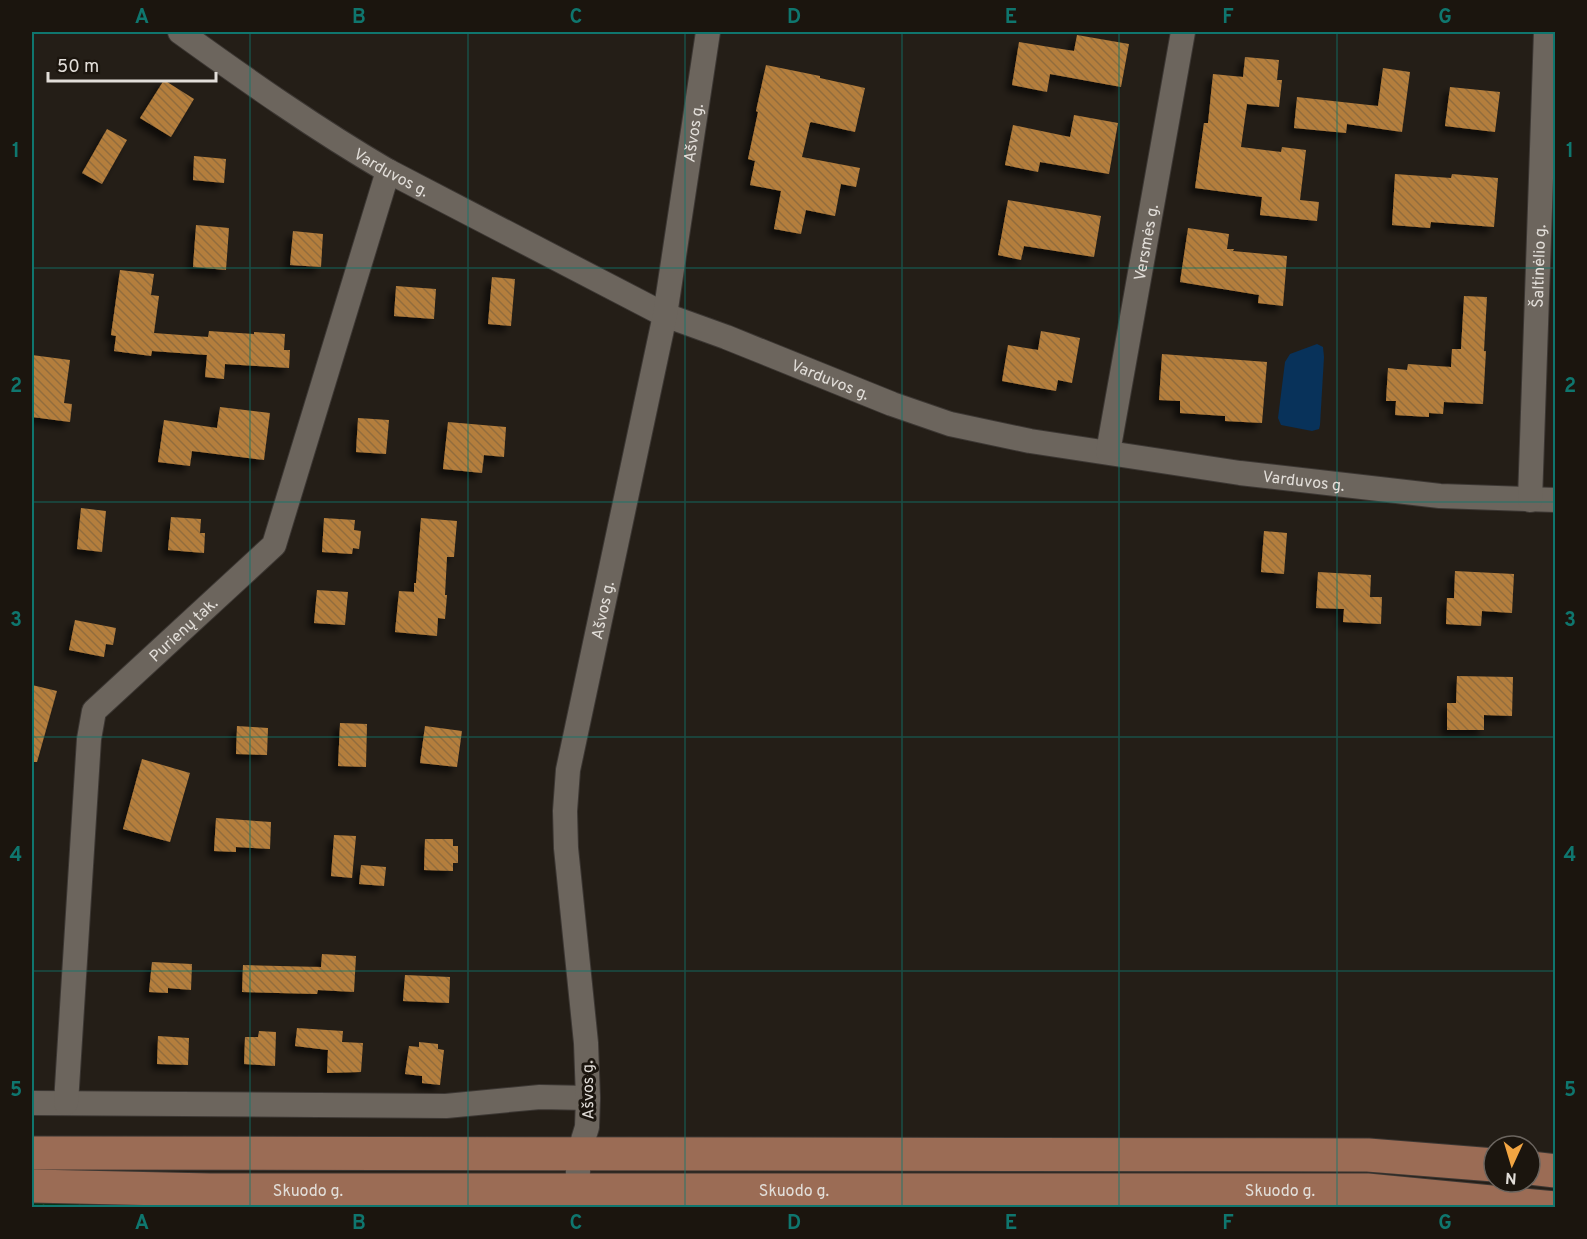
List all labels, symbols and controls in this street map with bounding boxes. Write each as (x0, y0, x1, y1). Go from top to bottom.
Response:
text: A (135, 5, 149, 31)
text: B (352, 5, 366, 31)
text: C (570, 5, 582, 31)
text: D (787, 5, 801, 31)
text: E (1005, 5, 1017, 31)
text: F (1222, 5, 1234, 31)
text: G (1438, 5, 1452, 31)
scale bar (48, 45, 216, 83)
text: 50 m (57, 56, 99, 79)
street label: Ašvos g. (680, 102, 709, 164)
text: 1 (12, 139, 20, 165)
text: 1 (1566, 139, 1574, 165)
street label: Varduvos g. (349, 145, 432, 202)
street label: Versmės g. (1131, 203, 1164, 283)
street label: Šaltinėlio g. (1527, 224, 1551, 308)
street label: Varduvos g. (788, 356, 872, 406)
text: 2 (10, 374, 22, 400)
text: 2 (1564, 374, 1576, 400)
street label: Varduvos g. (1261, 468, 1346, 497)
street label: Ašvos g. (588, 579, 620, 641)
street label: Purienų tak. (146, 594, 223, 667)
text: 3 (10, 608, 22, 634)
text: 3 (1564, 608, 1576, 634)
text: 4 (10, 843, 22, 869)
text: 4 (1564, 843, 1576, 869)
street label: Ašvos g. (578, 1060, 600, 1120)
text: 5 (10, 1078, 22, 1104)
text: 5 (1564, 1078, 1576, 1104)
north arrow (1482, 1134, 1542, 1194)
text: N (1505, 1167, 1518, 1187)
street label: Skuodo g. (273, 1182, 343, 1202)
street label: Skuodo g. (759, 1182, 829, 1202)
street label: Skuodo g. (1245, 1182, 1315, 1202)
text: A (135, 1211, 149, 1237)
text: B (352, 1211, 366, 1237)
text: C (570, 1211, 582, 1237)
text: D (787, 1211, 801, 1237)
text: E (1005, 1211, 1017, 1237)
text: F (1222, 1211, 1234, 1237)
text: G (1438, 1211, 1452, 1237)

